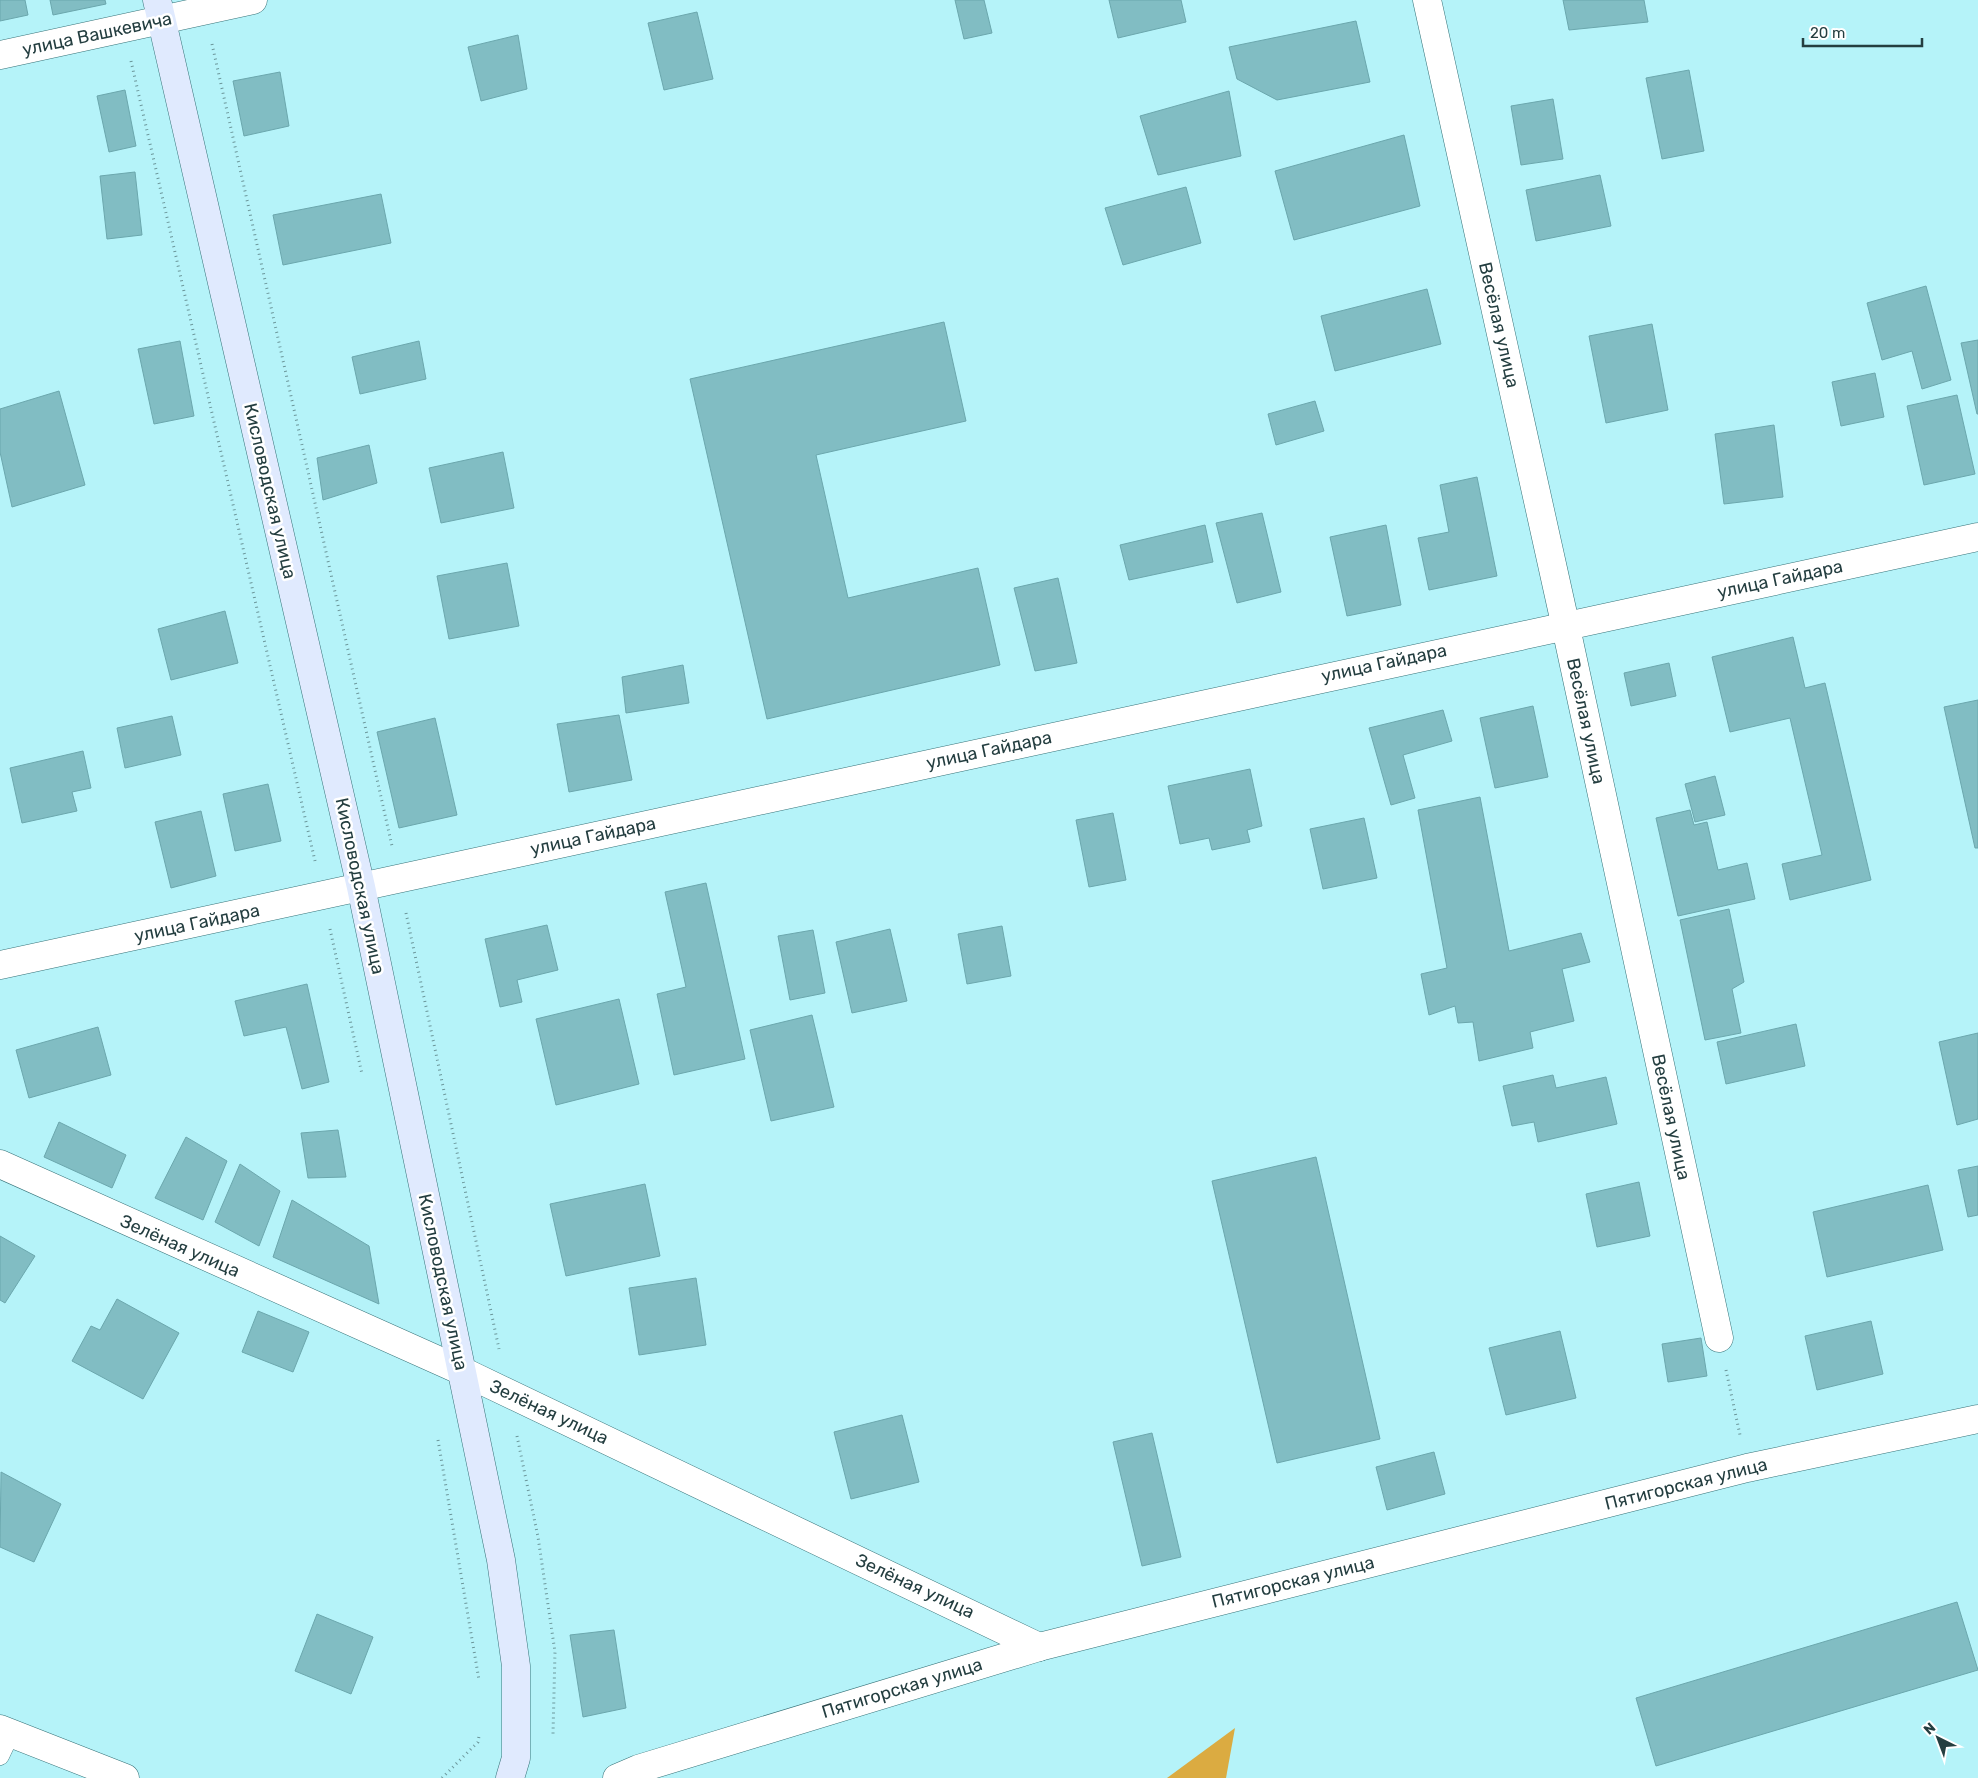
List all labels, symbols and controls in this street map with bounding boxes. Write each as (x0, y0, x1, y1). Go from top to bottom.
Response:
street label: улица Вашкевича (20, 7, 174, 61)
scale bar (1803, 15, 1922, 47)
text: 20 m (1810, 24, 1845, 42)
street label: Весёлая улица (1474, 260, 1524, 390)
street label: Кисловодская улица (239, 401, 301, 581)
street label: улица Гайдара (1715, 555, 1845, 603)
street label: улица Гайдара (1319, 639, 1449, 687)
street label: Весёлая улица (1562, 656, 1610, 786)
street label: улица Гайдара (924, 726, 1054, 774)
street label: Кисловодская улица (331, 796, 389, 976)
street label: улица Гайдара (528, 812, 658, 860)
street label: улица Гайдара (132, 899, 262, 947)
street label: Весёлая улица (1647, 1052, 1695, 1182)
street label: Кисловодская улица (414, 1192, 472, 1372)
street label: Зелёная улица (117, 1210, 243, 1282)
street label: Зелёная улица (486, 1375, 612, 1449)
street label: Пятигорская улица (1602, 1453, 1770, 1515)
street label: Зелёная улица (852, 1549, 978, 1623)
street label: Пятигорская улица (1209, 1551, 1377, 1613)
street label: Пятигорская улица (819, 1653, 985, 1723)
north arrow (1913, 1713, 1963, 1763)
text: N (1920, 1719, 1939, 1738)

